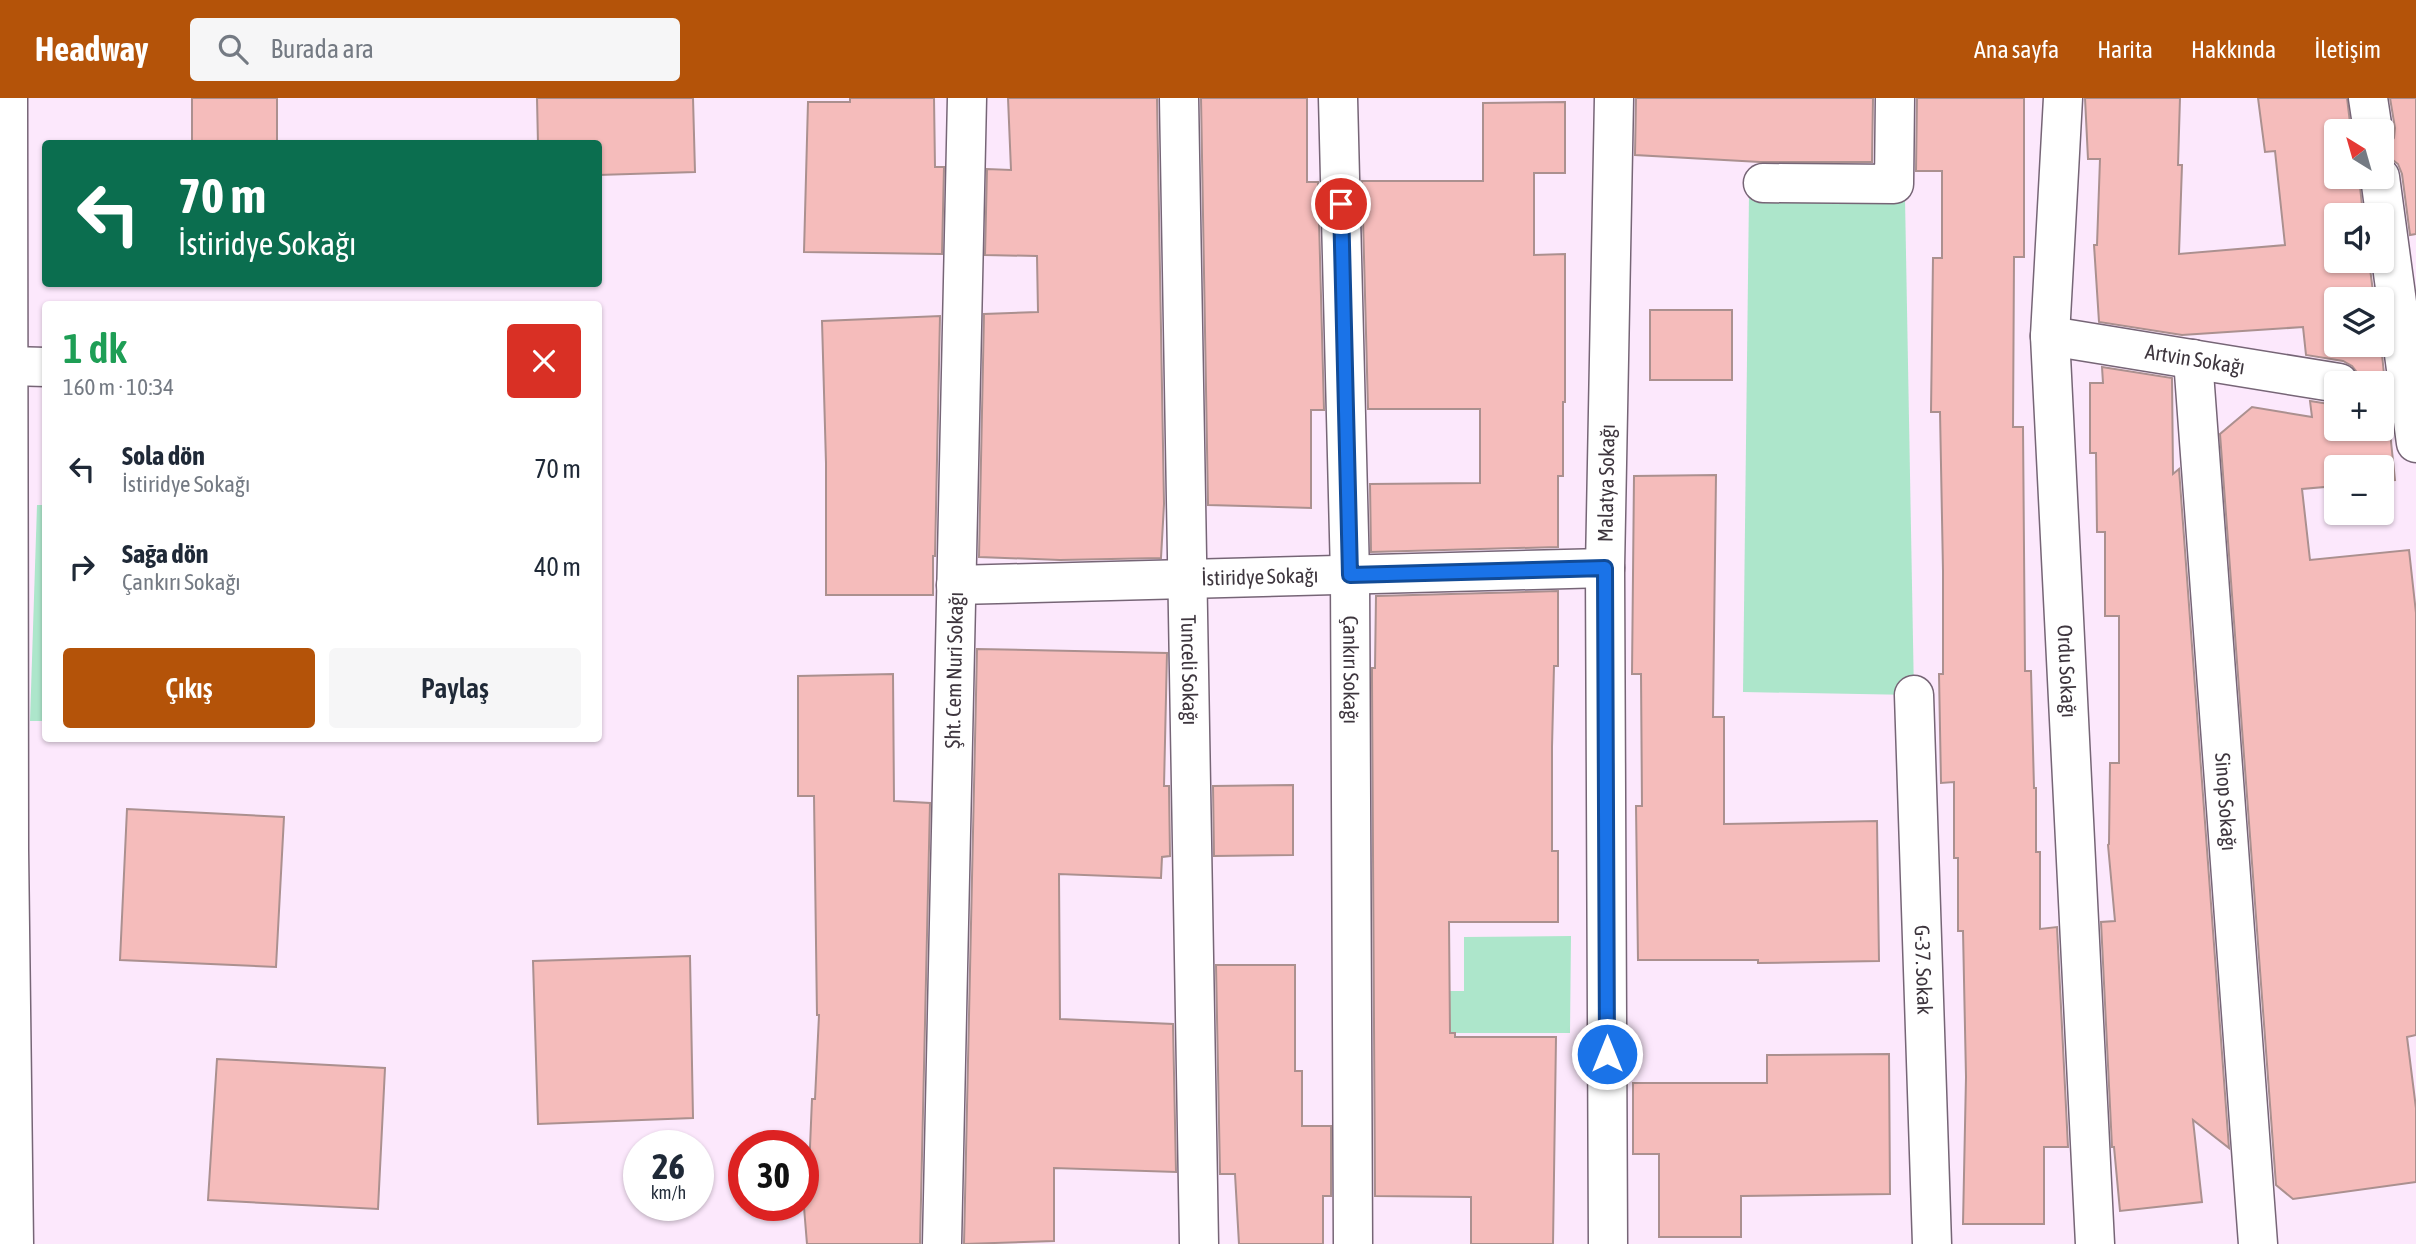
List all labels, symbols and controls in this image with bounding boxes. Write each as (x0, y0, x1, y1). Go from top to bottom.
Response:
search box (190, 18, 680, 81)
text: Headway (35, 30, 148, 68)
icon: search (214, 30, 252, 68)
text: Burada ara (270, 34, 374, 64)
text: Ana sayfa (1974, 36, 2059, 63)
text: Harita (2097, 36, 2153, 63)
text: Hakkında (2191, 36, 2276, 63)
text: İletişim (2314, 36, 2381, 63)
north arrow (2324, 119, 2394, 189)
map controls (2324, 119, 2394, 525)
text: 70 m (178, 167, 266, 223)
icon: left (63, 168, 154, 259)
pin (1311, 174, 1371, 234)
icon: arrive (1322, 185, 1360, 223)
button: sound (2324, 203, 2394, 273)
text: İstiridye Sokağı (178, 225, 356, 262)
button: layers (2324, 287, 2394, 357)
text: 1 dk (63, 324, 127, 372)
button: close (507, 324, 581, 398)
street label: Artvin Sokağı (2144, 339, 2247, 379)
button: + (2324, 371, 2394, 441)
text: 160 m · 10:34 (63, 374, 174, 400)
street label: Malatya Sokağı (1593, 424, 1619, 542)
text: Sola dön (122, 441, 205, 471)
icon: left (63, 450, 101, 488)
text: 70 m (534, 454, 581, 484)
button: − (2324, 455, 2394, 525)
text: İstiridye Sokağı (122, 471, 250, 497)
text: Sağa dön (122, 539, 208, 569)
icon: right (63, 548, 101, 586)
text: 40 m (534, 552, 581, 582)
street label: İstiridye Sokağı (1201, 563, 1319, 590)
text: Çankırı Sokağı (122, 569, 241, 595)
street label: Şht. Cem Nuri Sokağı (940, 591, 967, 749)
street label: Tunceli Sokağı (1177, 614, 1203, 725)
street label: Çankırı Sokağı (1339, 616, 1364, 724)
street label: Ordu Sokağı (2053, 624, 2082, 718)
button: Çıkış (63, 648, 315, 728)
button: Paylaş (329, 648, 581, 728)
street label: Sinop Sokağı (2211, 752, 2242, 852)
street label: G-37. Sokak (1911, 925, 1937, 1015)
position arrow (1570, 1017, 1644, 1091)
speed limit sign: 30 (728, 1130, 819, 1221)
text: 26 (652, 1146, 685, 1186)
text: km/h (651, 1182, 686, 1203)

